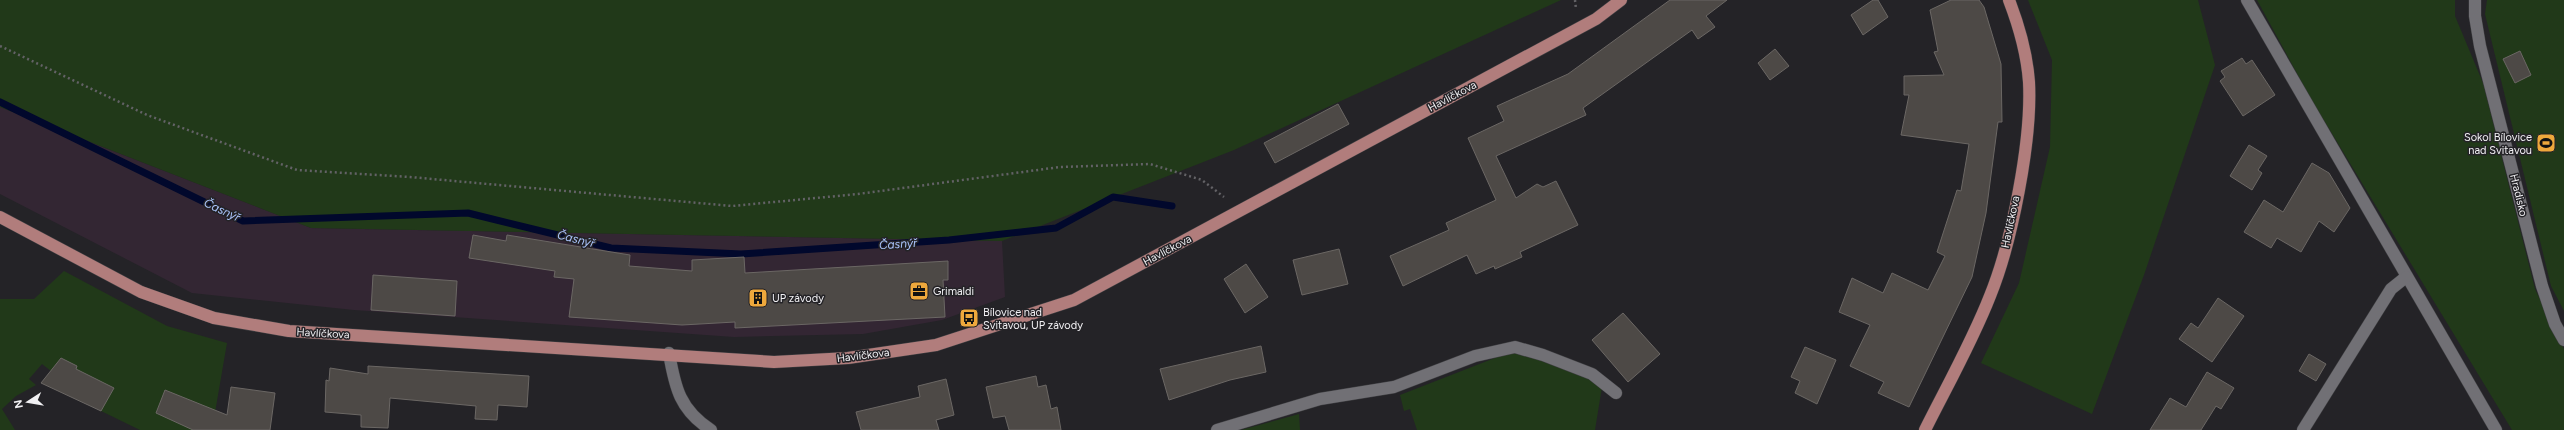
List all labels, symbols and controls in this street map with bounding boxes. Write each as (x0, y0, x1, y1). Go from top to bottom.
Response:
street label: Havlíčkova (1426, 78, 1479, 115)
place label: Sokol Bílovice nad Svitavou (2464, 131, 2532, 157)
sports icon: Sokol Bílovice nad Svitavou (2535, 132, 2557, 154)
street label: Hradisko (2507, 173, 2530, 218)
street label: Havlíčkova (1999, 195, 2022, 249)
water label: Časnýř (202, 196, 243, 225)
water label: Časnýř (556, 228, 597, 251)
street label: Havlíčkova (1141, 232, 1194, 269)
water label: Časnýř (878, 236, 919, 252)
office icon: Grimaldi (908, 280, 930, 302)
place label: Grimaldi (933, 285, 974, 298)
building icon: UP závody (747, 287, 769, 309)
place label: UP závody (772, 292, 824, 305)
place label: Bílovice nad Svitavou, UP závody (983, 306, 1083, 332)
bus stop icon: Bílovice nad Svitavou, UP závody (958, 307, 980, 329)
street label: Havlíčkova (296, 326, 350, 341)
street label: Havlíčkova (836, 346, 890, 365)
north arrow (8, 382, 48, 422)
text: N (11, 398, 26, 409)

